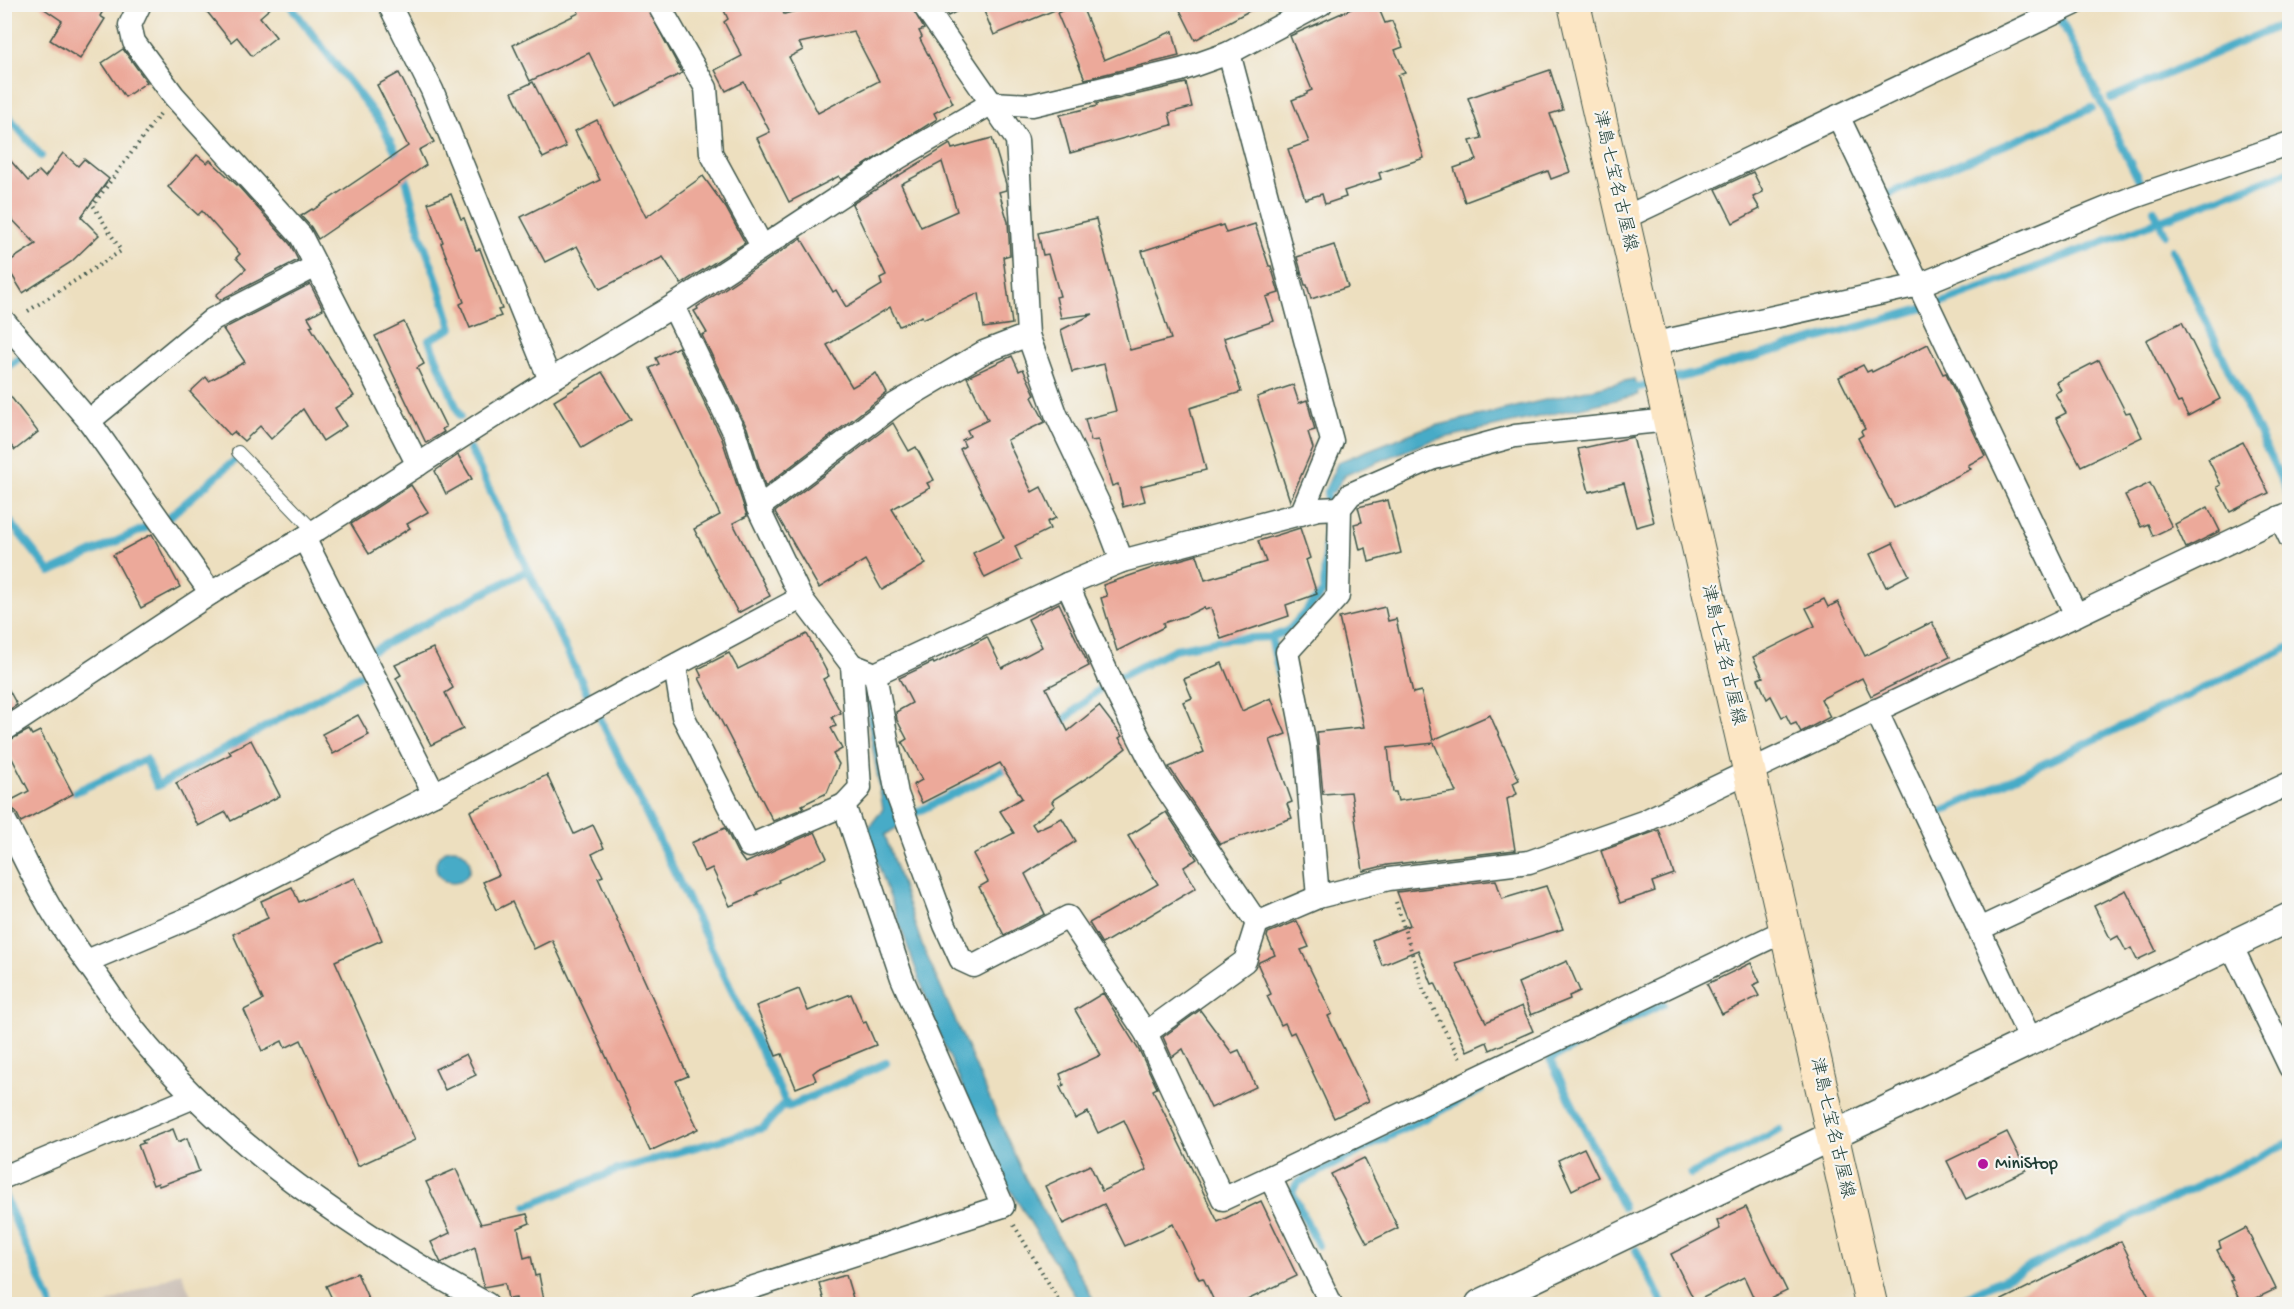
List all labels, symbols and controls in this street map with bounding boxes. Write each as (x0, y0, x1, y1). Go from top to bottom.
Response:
street label: 津島七宝名古屋線 (1588, 108, 1641, 254)
street label: 津島七宝名古屋線 (1696, 582, 1749, 728)
street label: 津島七宝名古屋線 (1805, 1055, 1858, 1201)
place label: MiniStop (1995, 1154, 2058, 1175)
marker: MiniStop (1976, 1157, 1990, 1171)

